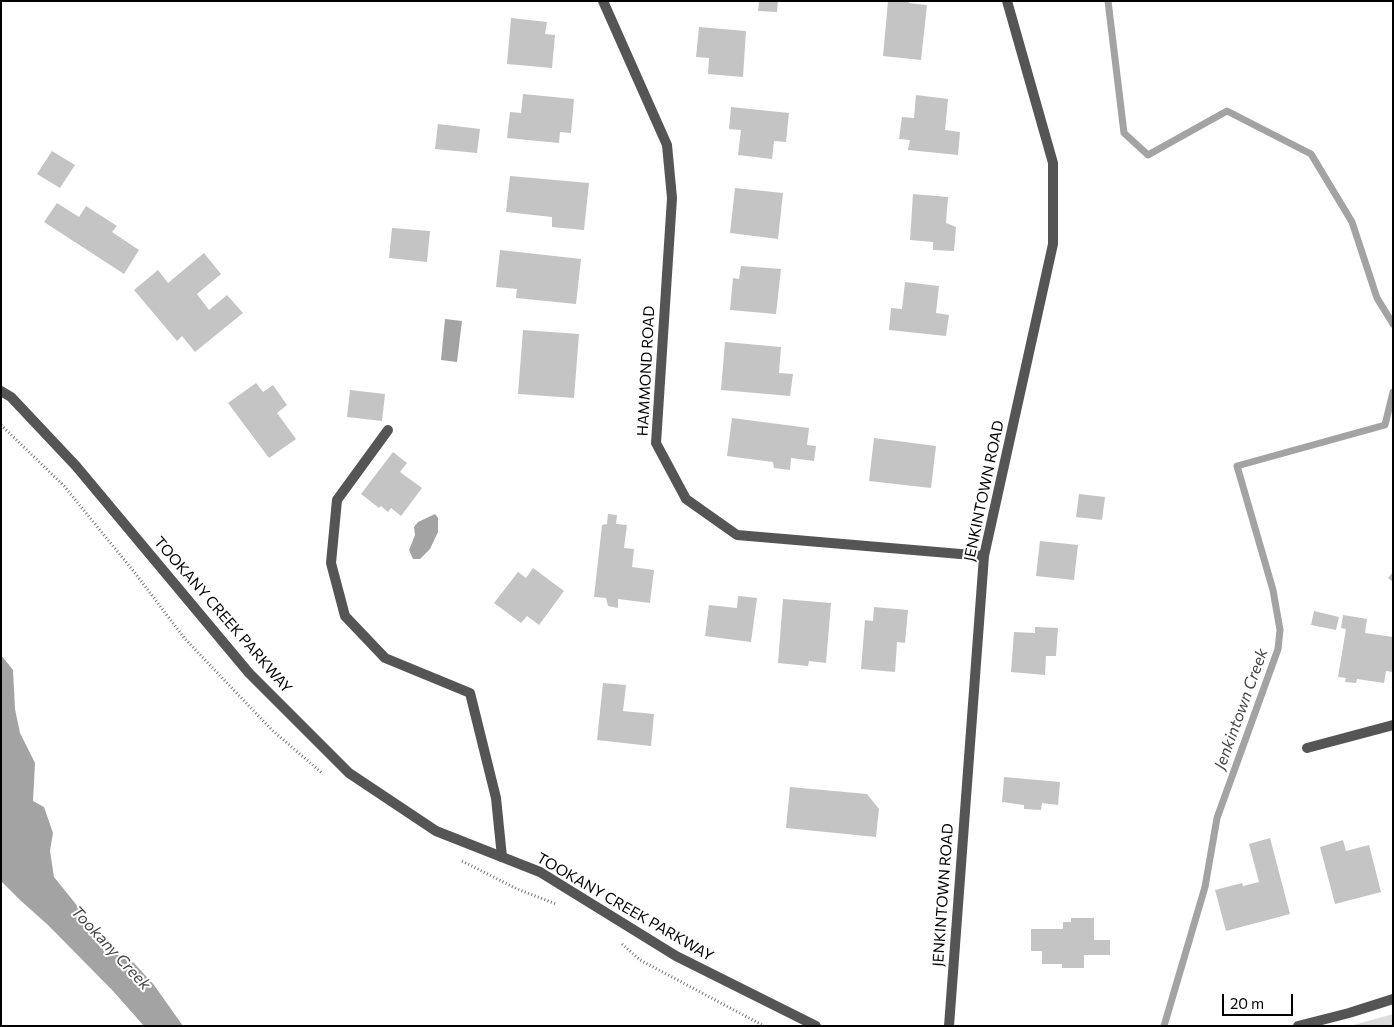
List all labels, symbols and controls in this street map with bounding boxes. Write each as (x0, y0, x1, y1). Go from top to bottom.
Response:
street label: HAMMOND ROAD (634, 305, 658, 437)
street label: JENKINTOWN ROAD (960, 419, 1008, 563)
street label: TOOKANY CREEK PARKWAY (150, 533, 296, 697)
water label: Jenkintown Creek (1210, 646, 1272, 772)
street label: JENKINTOWN ROAD (929, 823, 957, 967)
street label: TOOKANY CREEK PARKWAY (533, 849, 717, 965)
water label: Tookany Creek (67, 902, 155, 994)
scale bar (1224, 984, 1295, 1016)
text: 20 m (1230, 994, 1264, 1012)

